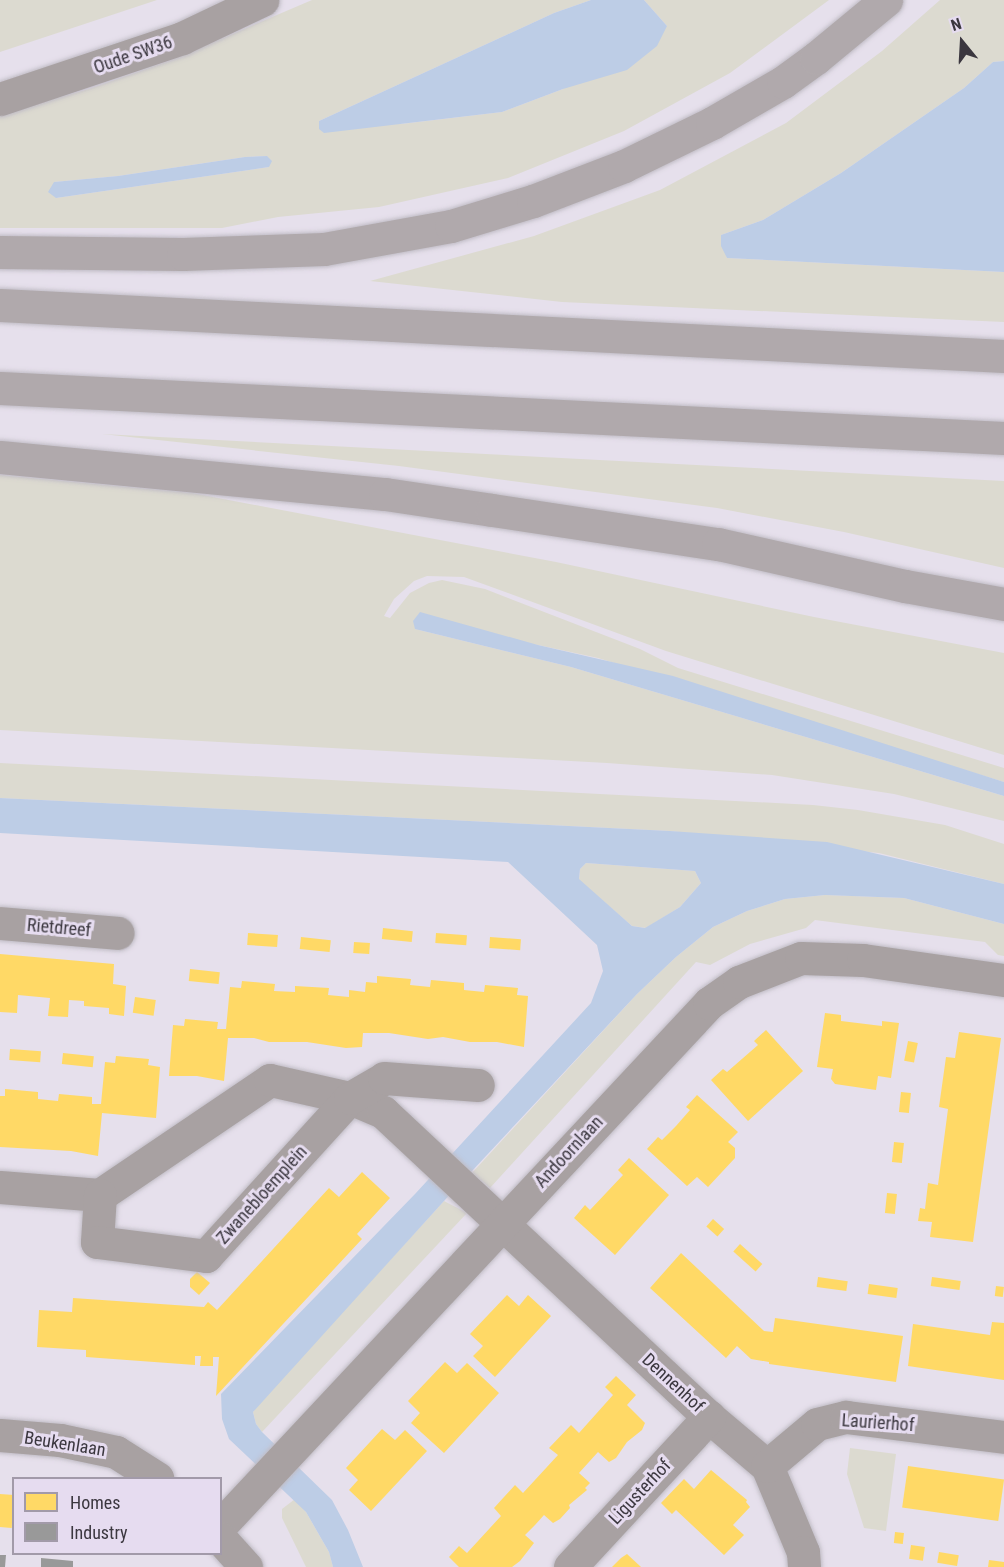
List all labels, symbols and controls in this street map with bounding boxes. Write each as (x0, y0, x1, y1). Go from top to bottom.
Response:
north arrow (932, 12, 992, 72)
text: N (949, 14, 964, 35)
street label: Oude SW36 (91, 31, 175, 79)
street label: Rietdreef (26, 914, 92, 942)
street label: Andoornlaan (530, 1112, 608, 1192)
street label: Zwanebloemplein (212, 1141, 312, 1249)
street label: Dennenhof (638, 1349, 708, 1417)
street label: Laurierhof (841, 1410, 915, 1436)
street label: Beukenlaan (23, 1427, 107, 1461)
street label: Ligusterhof (604, 1455, 676, 1529)
legend (12, 1477, 222, 1555)
text: Homes (70, 1492, 120, 1513)
text: Industry (70, 1522, 128, 1543)

